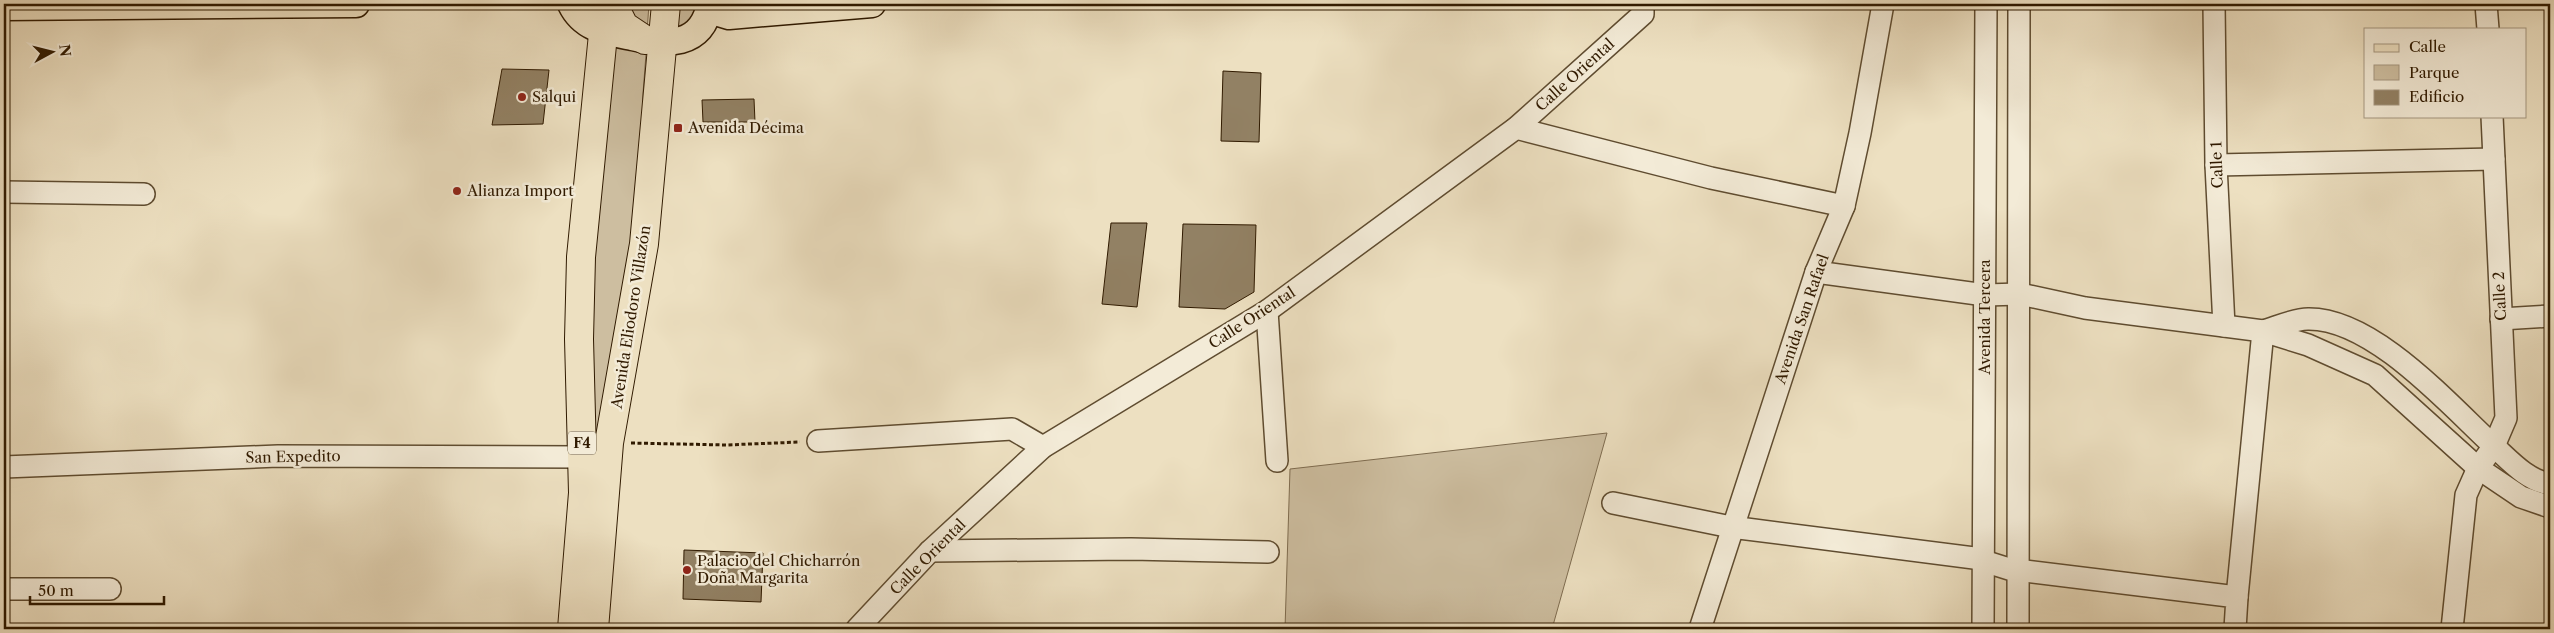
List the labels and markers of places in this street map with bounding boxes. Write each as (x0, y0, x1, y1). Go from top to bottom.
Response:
place label: Salqui (532, 87, 577, 106)
marker: Salqui (516, 91, 528, 103)
place label: Avenida Décima (687, 118, 804, 137)
marker: Avenida Décima (672, 122, 684, 134)
place label: Alianza Import (466, 181, 574, 200)
marker: Alianza Import (451, 185, 463, 197)
place label: Palacio del Chicharrón Doña Margarita (697, 551, 861, 587)
marker: Palacio del Chicharrón Doña Margarita (681, 564, 693, 576)

